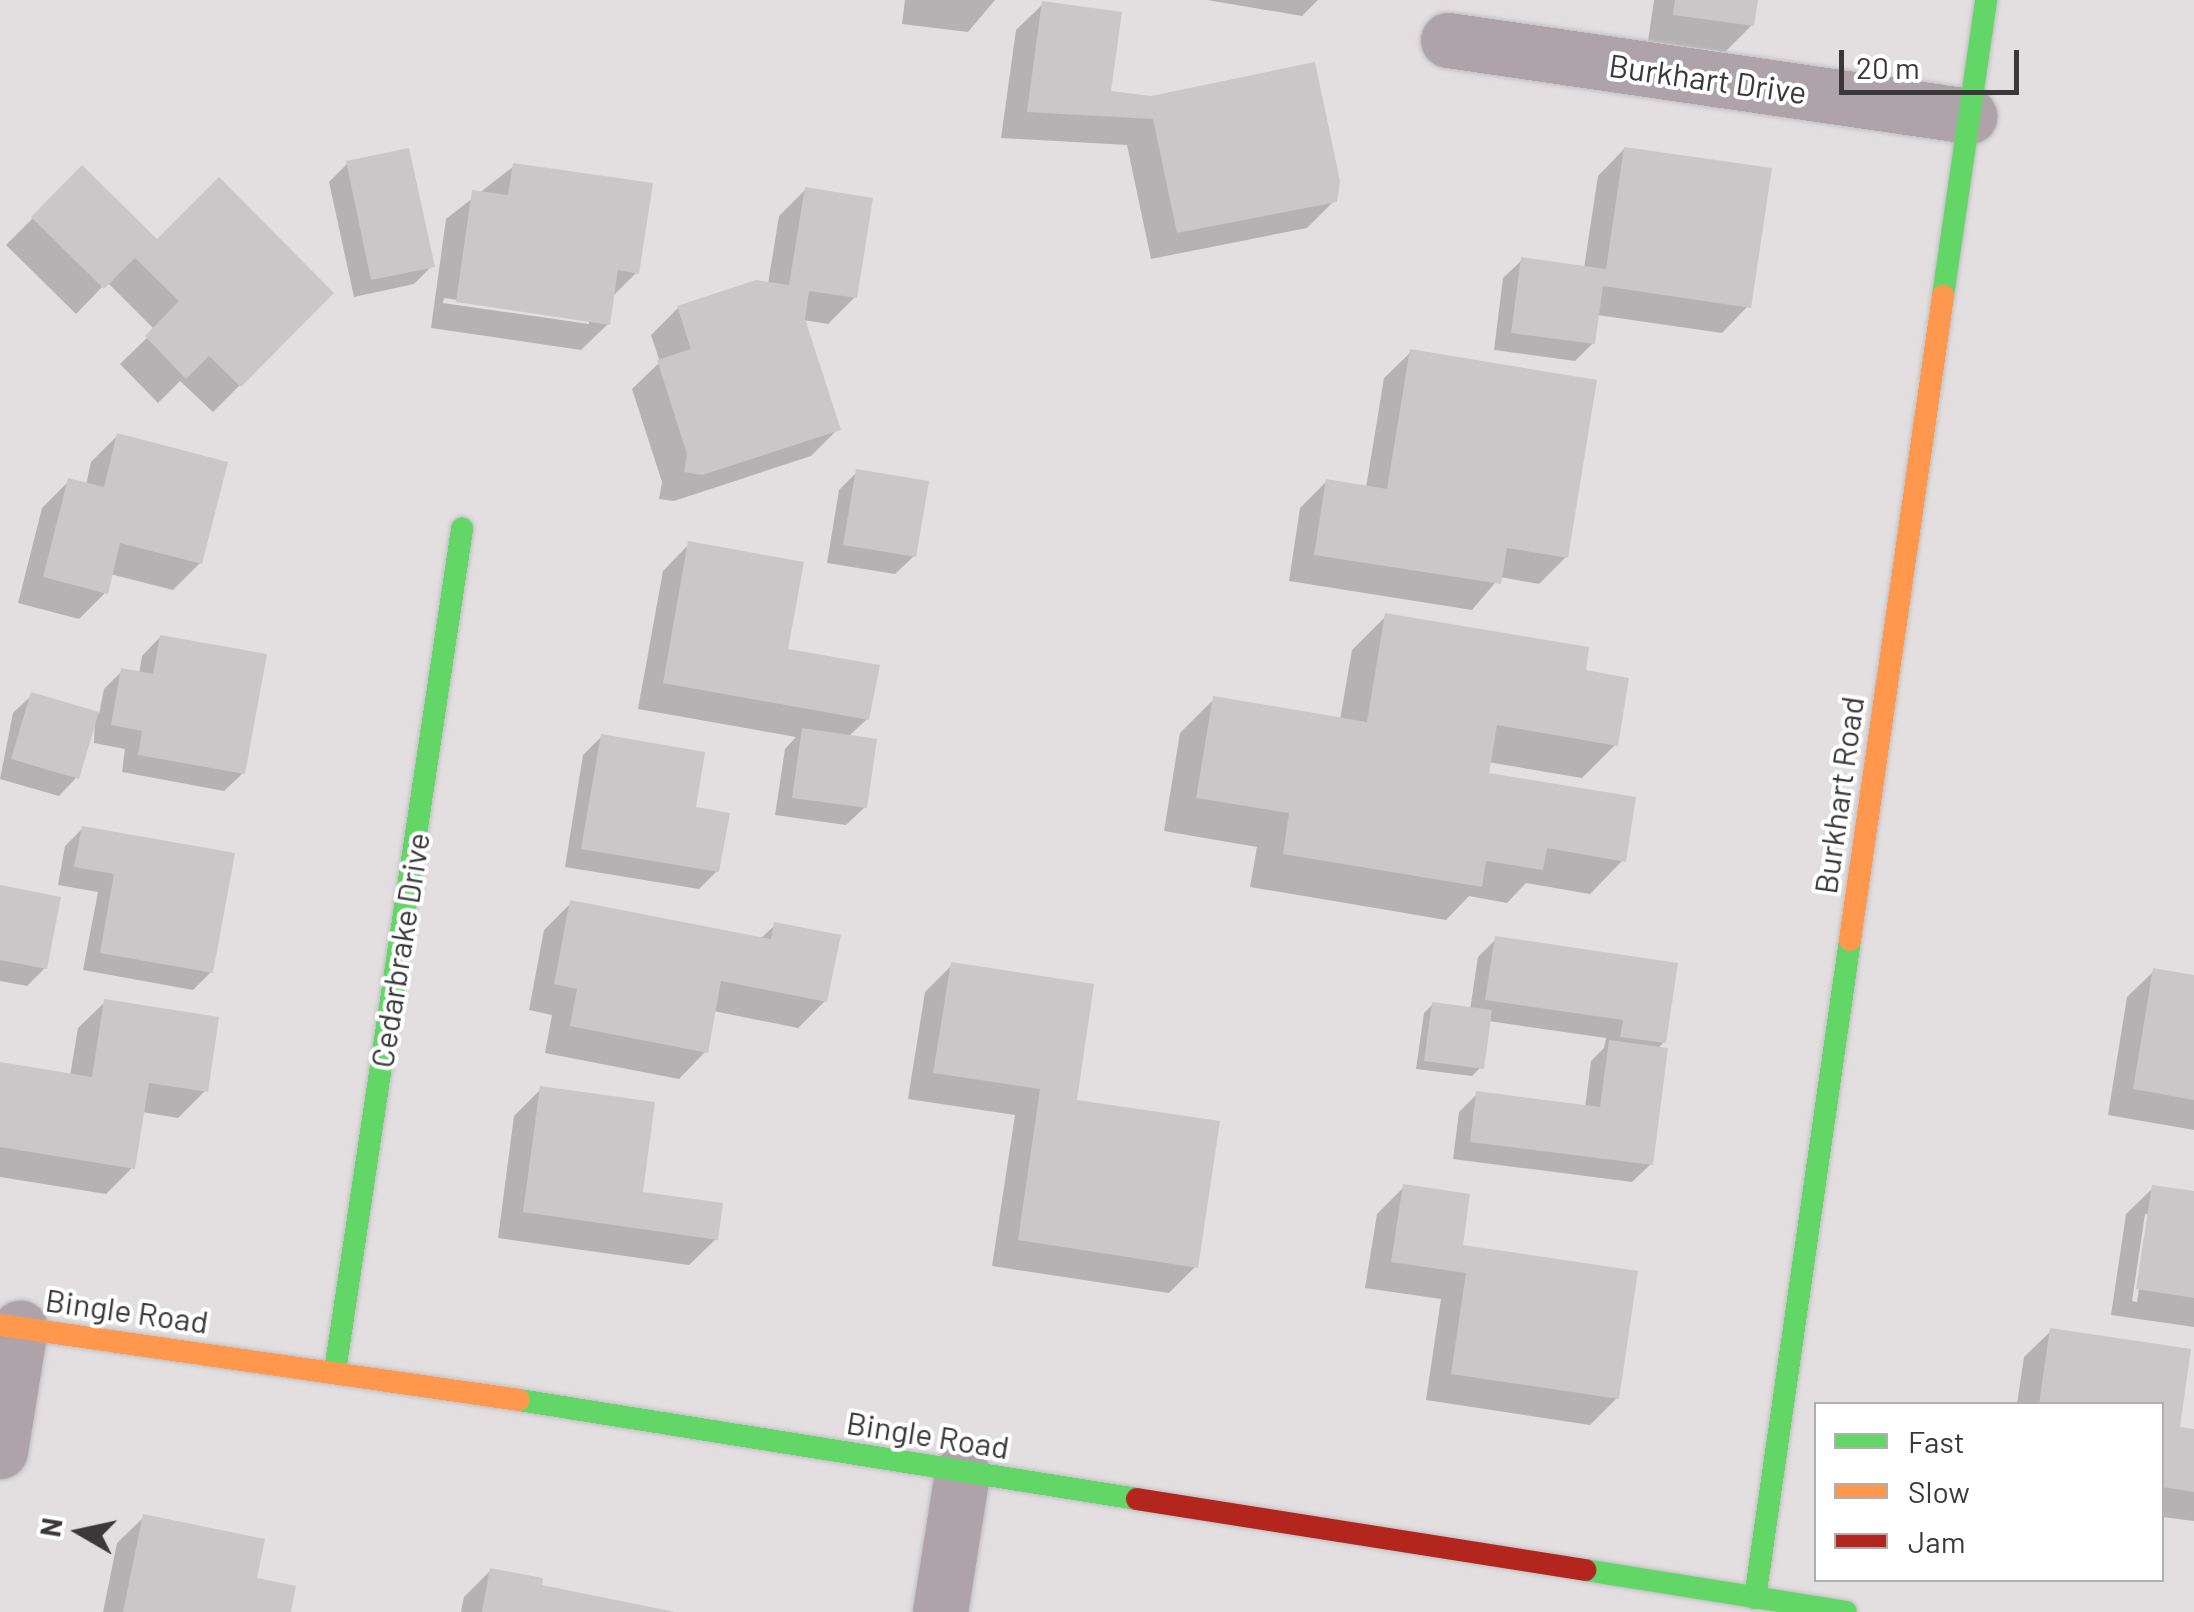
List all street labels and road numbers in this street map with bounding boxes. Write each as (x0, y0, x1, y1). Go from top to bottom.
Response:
street label: Burkhart Drive (1607, 45, 1809, 111)
street label: Burkhart Road (1805, 694, 1871, 896)
street label: Cedarbrake Drive (361, 830, 437, 1070)
street label: Bingle Road (43, 1280, 211, 1340)
street label: Bingle Road (844, 1402, 1012, 1466)

